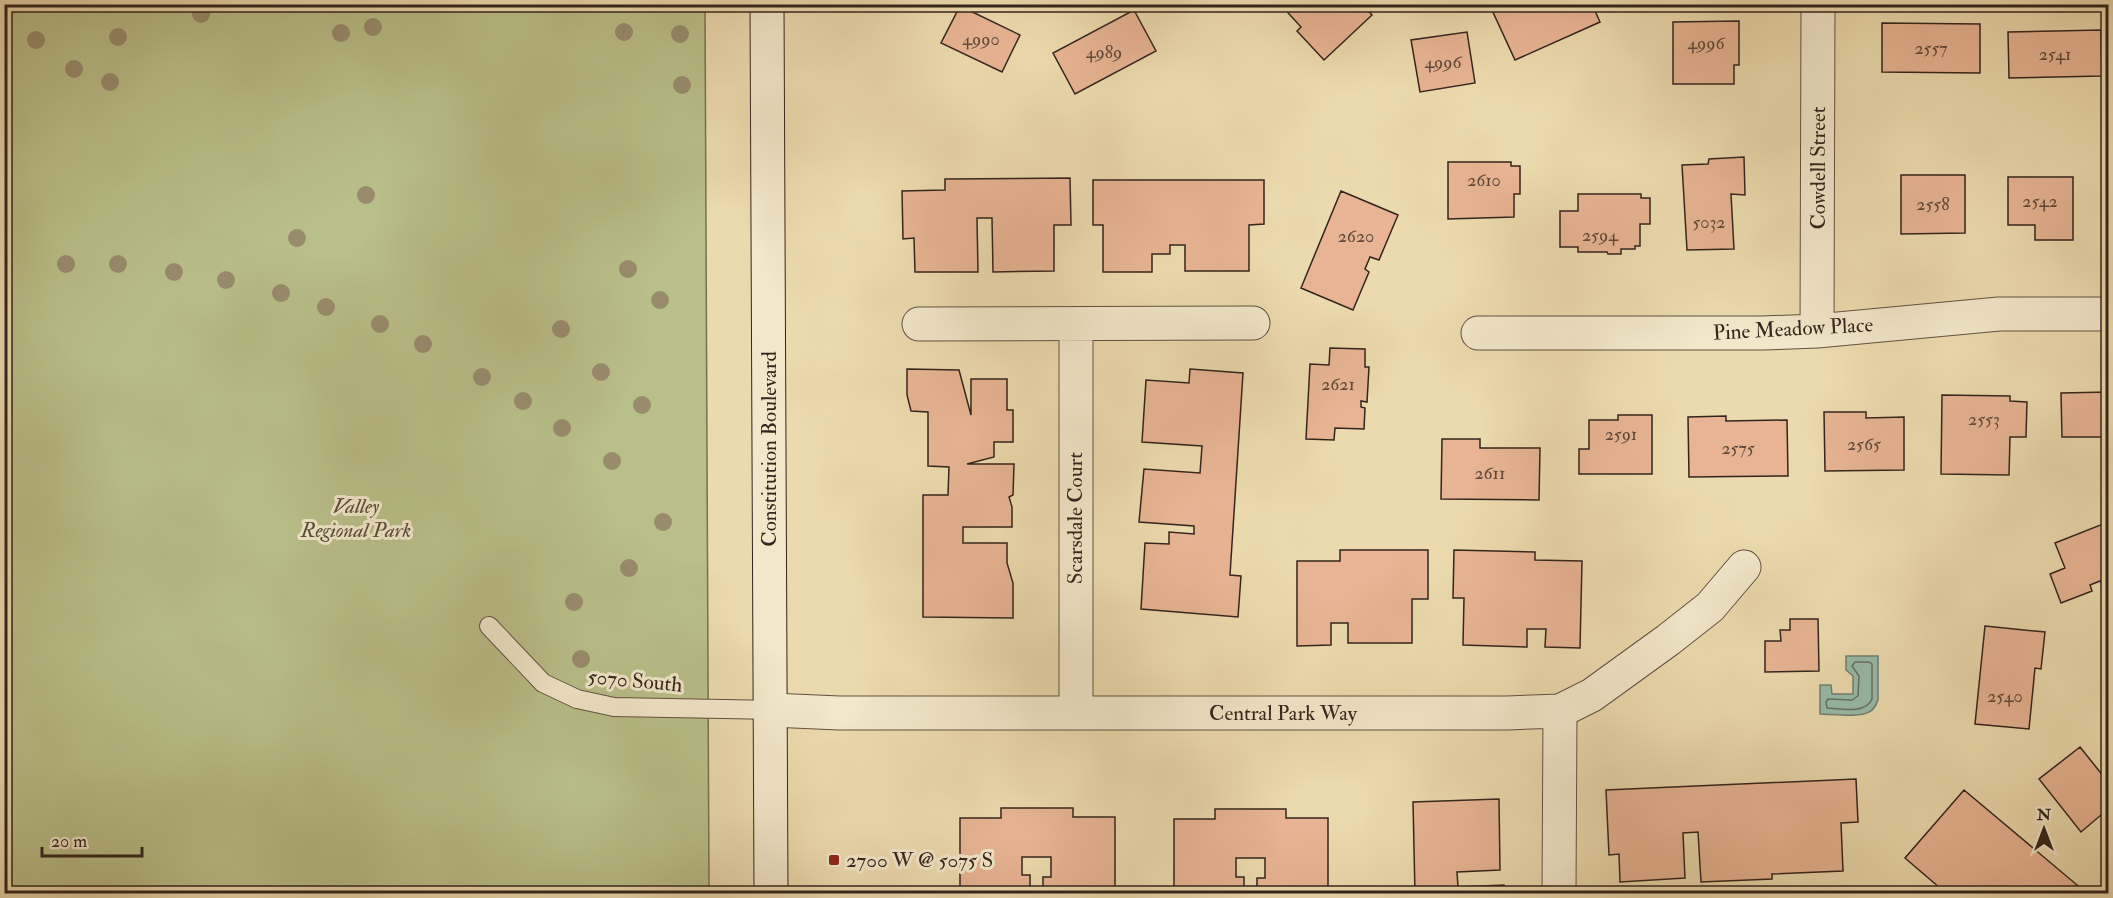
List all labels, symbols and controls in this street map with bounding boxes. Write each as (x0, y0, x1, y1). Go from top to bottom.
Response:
house number: 4990 (962, 28, 1000, 51)
house number: 4996 (1687, 32, 1726, 55)
house number: 2557 (1914, 37, 1948, 60)
house number: 4989 (1086, 41, 1122, 64)
house number: 2541 (2039, 43, 2071, 66)
house number: 4996 (1424, 51, 1463, 74)
street label: Cowdell Street (1805, 106, 1832, 230)
house number: 2610 (1467, 169, 1501, 192)
house number: 2542 (2022, 190, 2058, 213)
house number: 2558 (1916, 193, 1950, 216)
house number: 5032 (1692, 211, 1726, 234)
house number: 2594 (1582, 224, 1619, 247)
house number: 2620 (1338, 225, 1374, 248)
street label: Pine Meadow Place (1712, 311, 1874, 347)
street label: Constitution Boulevard (756, 351, 783, 547)
house number: 2621 (1321, 373, 1355, 396)
house number: 2553 (1968, 408, 2000, 431)
house number: 2591 (1605, 423, 1637, 446)
house number: 2565 (1847, 433, 1881, 456)
house number: 2575 (1721, 437, 1755, 460)
street label: Scarsdale Court (1062, 452, 1089, 584)
house number: 2611 (1475, 462, 1505, 485)
park label: Valley Regional Park (300, 493, 411, 544)
street label: 5070 South (587, 663, 683, 699)
house number: 2540 (1987, 685, 2023, 708)
street label: Central Park Way (1209, 700, 1358, 727)
north arrow (2014, 799, 2074, 859)
text: N (2036, 805, 2052, 825)
scale bar (42, 820, 142, 858)
text: 20 m (51, 830, 87, 853)
place label: 2700 W @ 5075 S (846, 847, 993, 874)
marker: 2700 W @ 5075 S (827, 853, 841, 867)

